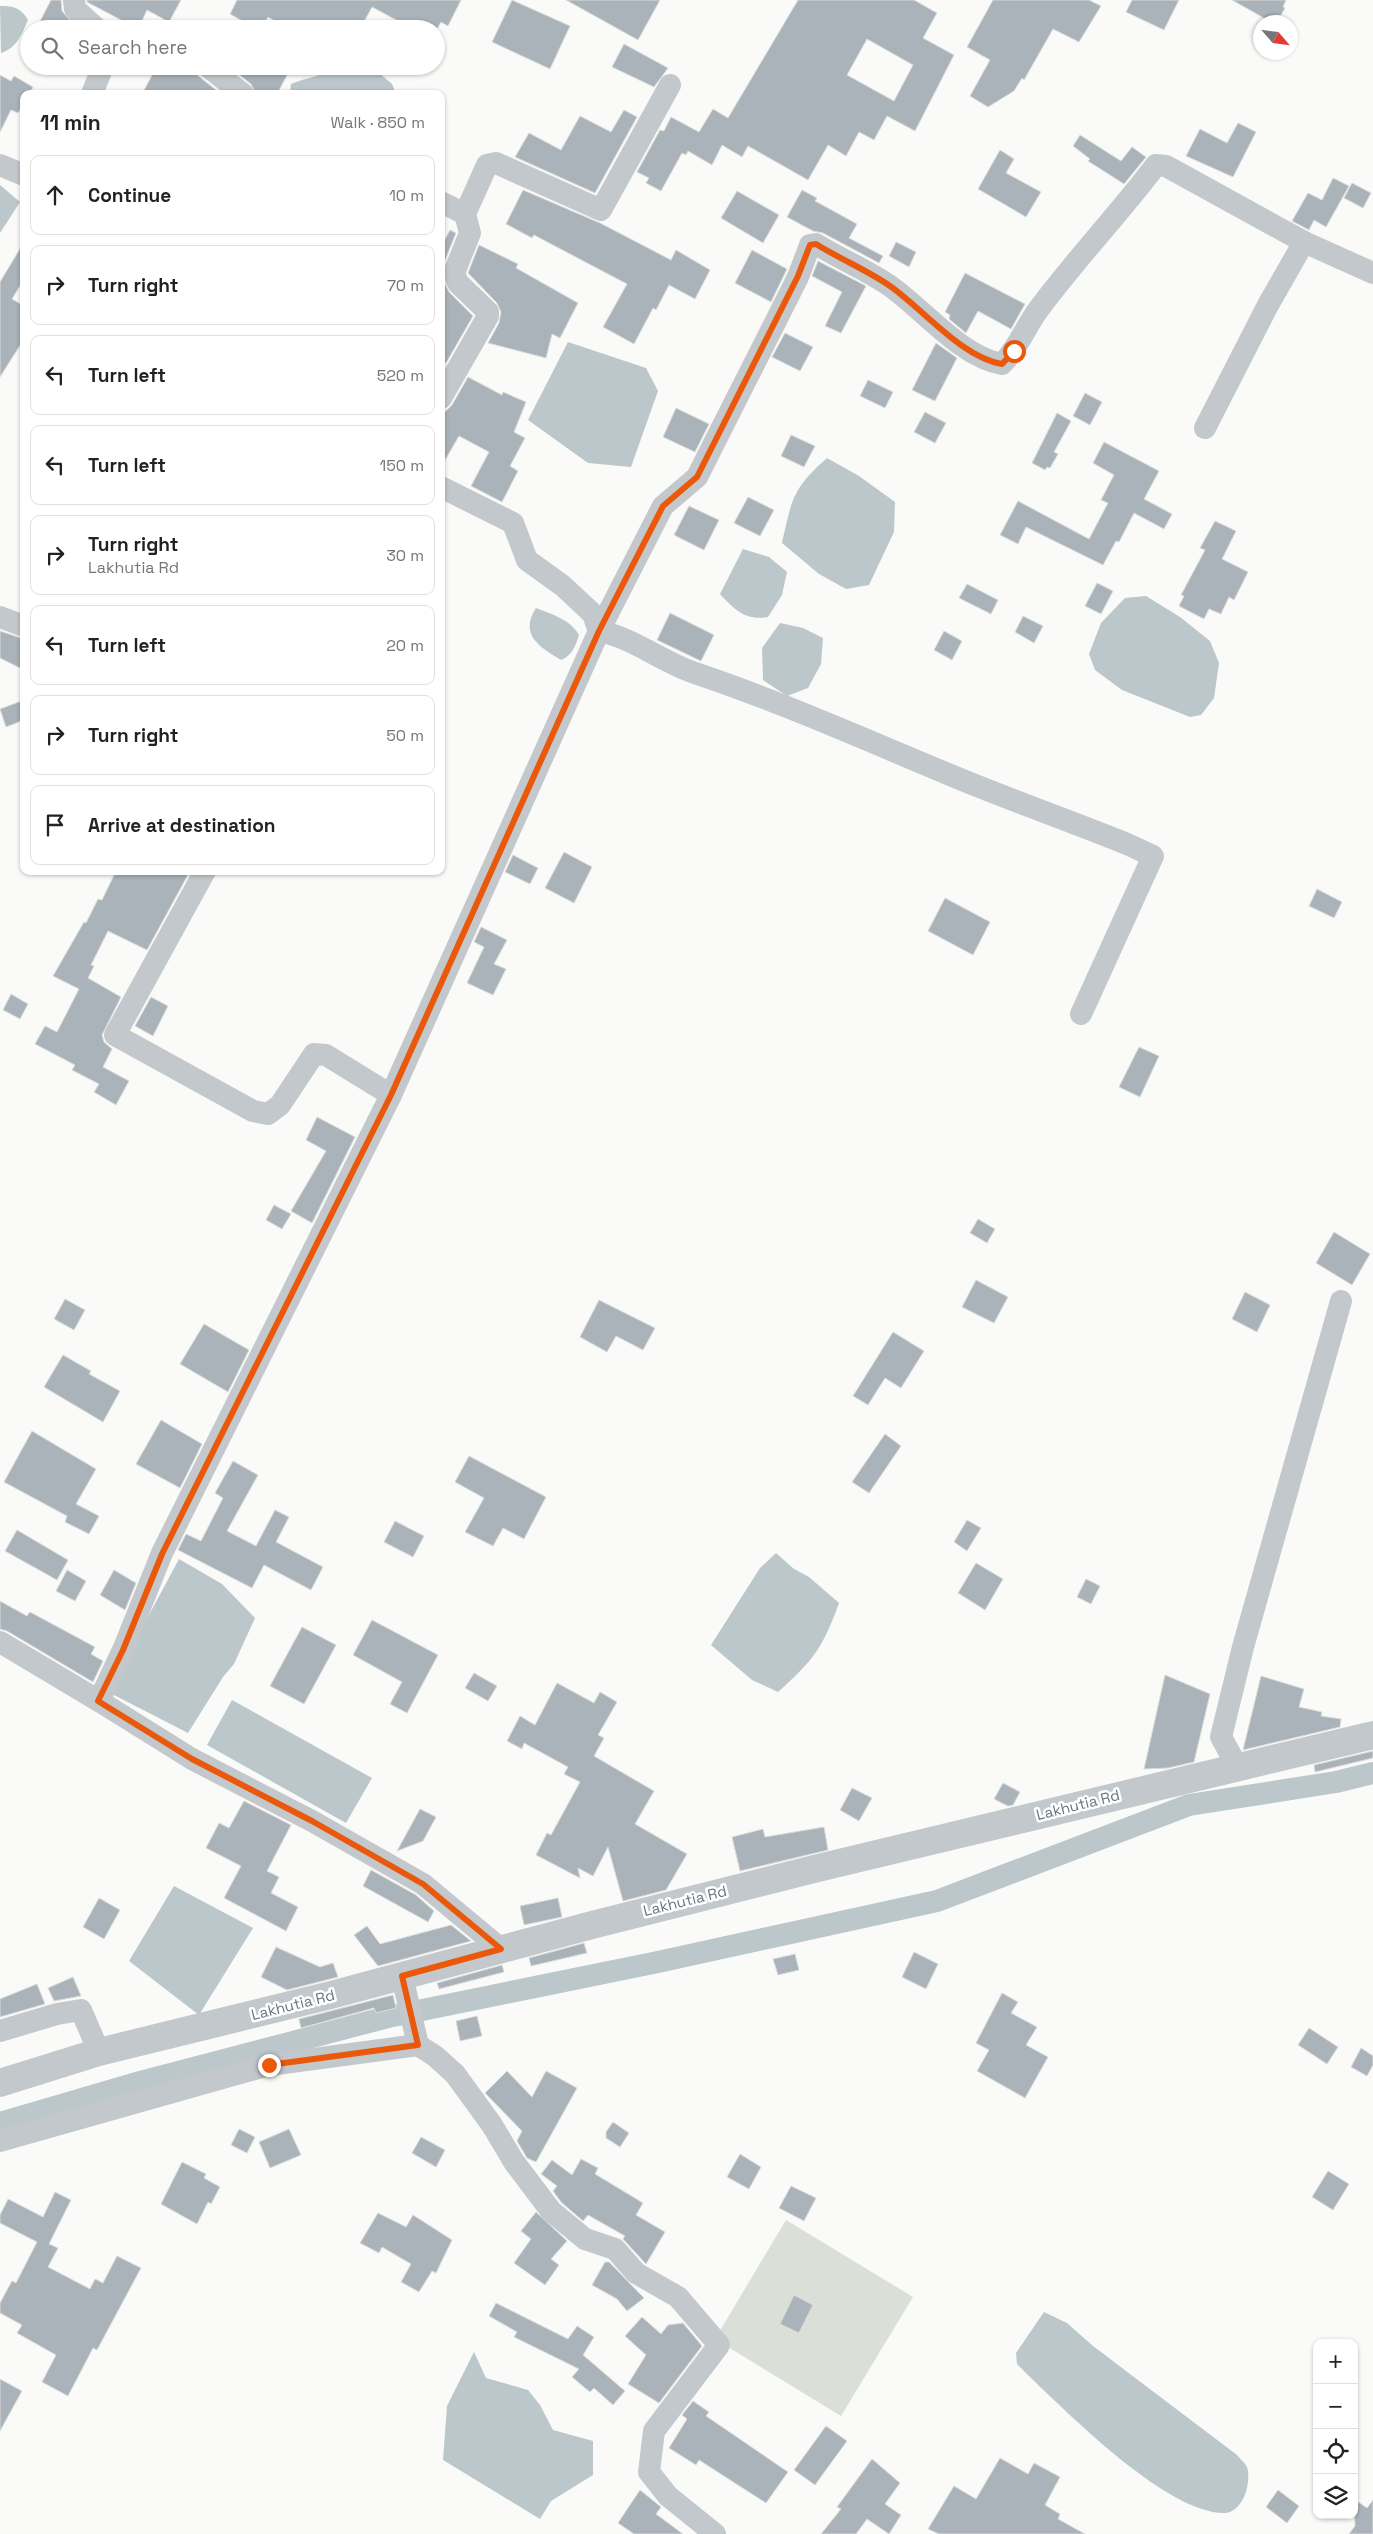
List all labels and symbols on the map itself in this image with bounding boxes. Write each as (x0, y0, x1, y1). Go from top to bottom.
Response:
north arrow (1253, 15, 1298, 60)
route start (1003, 340, 1026, 363)
street label: Lakhutia Rd (1034, 1785, 1122, 1824)
street label: Lakhutia Rd (641, 1881, 729, 1920)
street label: Lakhutia Rd (249, 1985, 337, 2024)
route end (258, 2054, 281, 2077)

